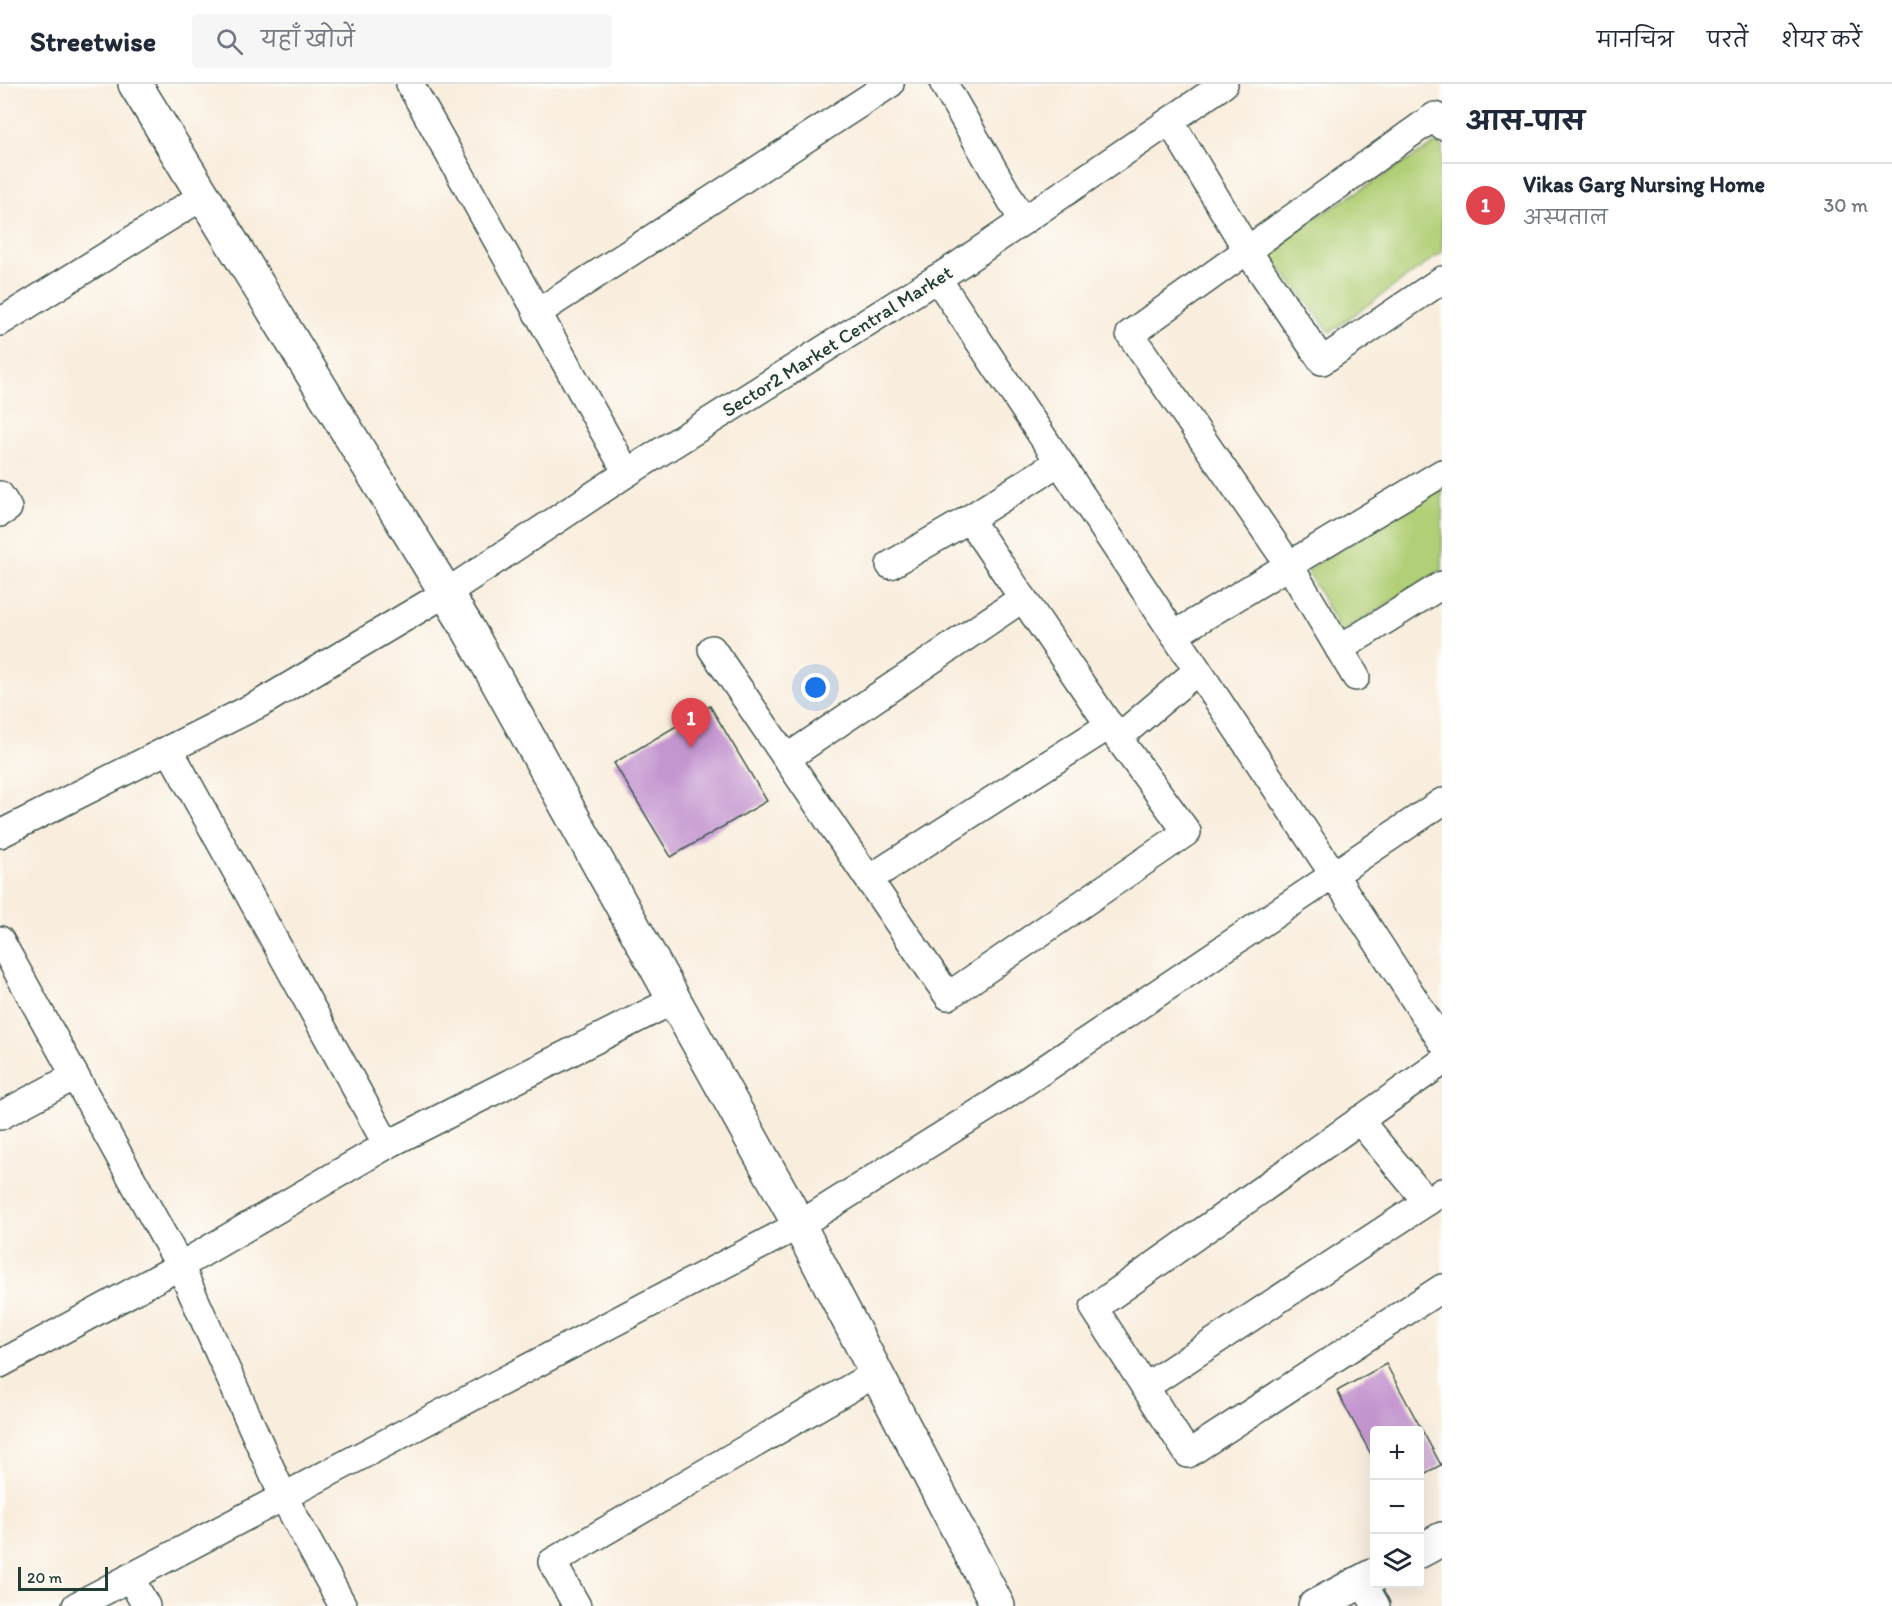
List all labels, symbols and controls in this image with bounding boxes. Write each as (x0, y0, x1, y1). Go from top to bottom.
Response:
search box (192, 14, 612, 68)
text: Streetwise (30, 24, 156, 58)
icon: search (213, 25, 246, 58)
text: यहाँ खोजें (261, 26, 355, 53)
text: मानचित्र (1597, 27, 1674, 52)
text: परतें (1707, 27, 1748, 52)
text: शेयर करें (1781, 27, 1862, 52)
text: आस-पास (1466, 105, 1585, 137)
text: Vikas Garg Nursing Home (1523, 171, 1765, 198)
text: 1 (1481, 193, 1490, 217)
text: 30 m (1823, 193, 1868, 217)
text: अस्पताल (1523, 205, 1608, 229)
street label: Sector2 Market Central Market (717, 260, 957, 422)
your location (801, 673, 830, 702)
pin: 1 (672, 698, 710, 748)
map controls (1370, 1426, 1424, 1588)
button: + (1370, 1426, 1424, 1480)
button: − (1370, 1480, 1424, 1534)
button: layers (1370, 1534, 1424, 1588)
scale bar (18, 1564, 108, 1592)
text: 20 m (27, 1568, 62, 1587)

